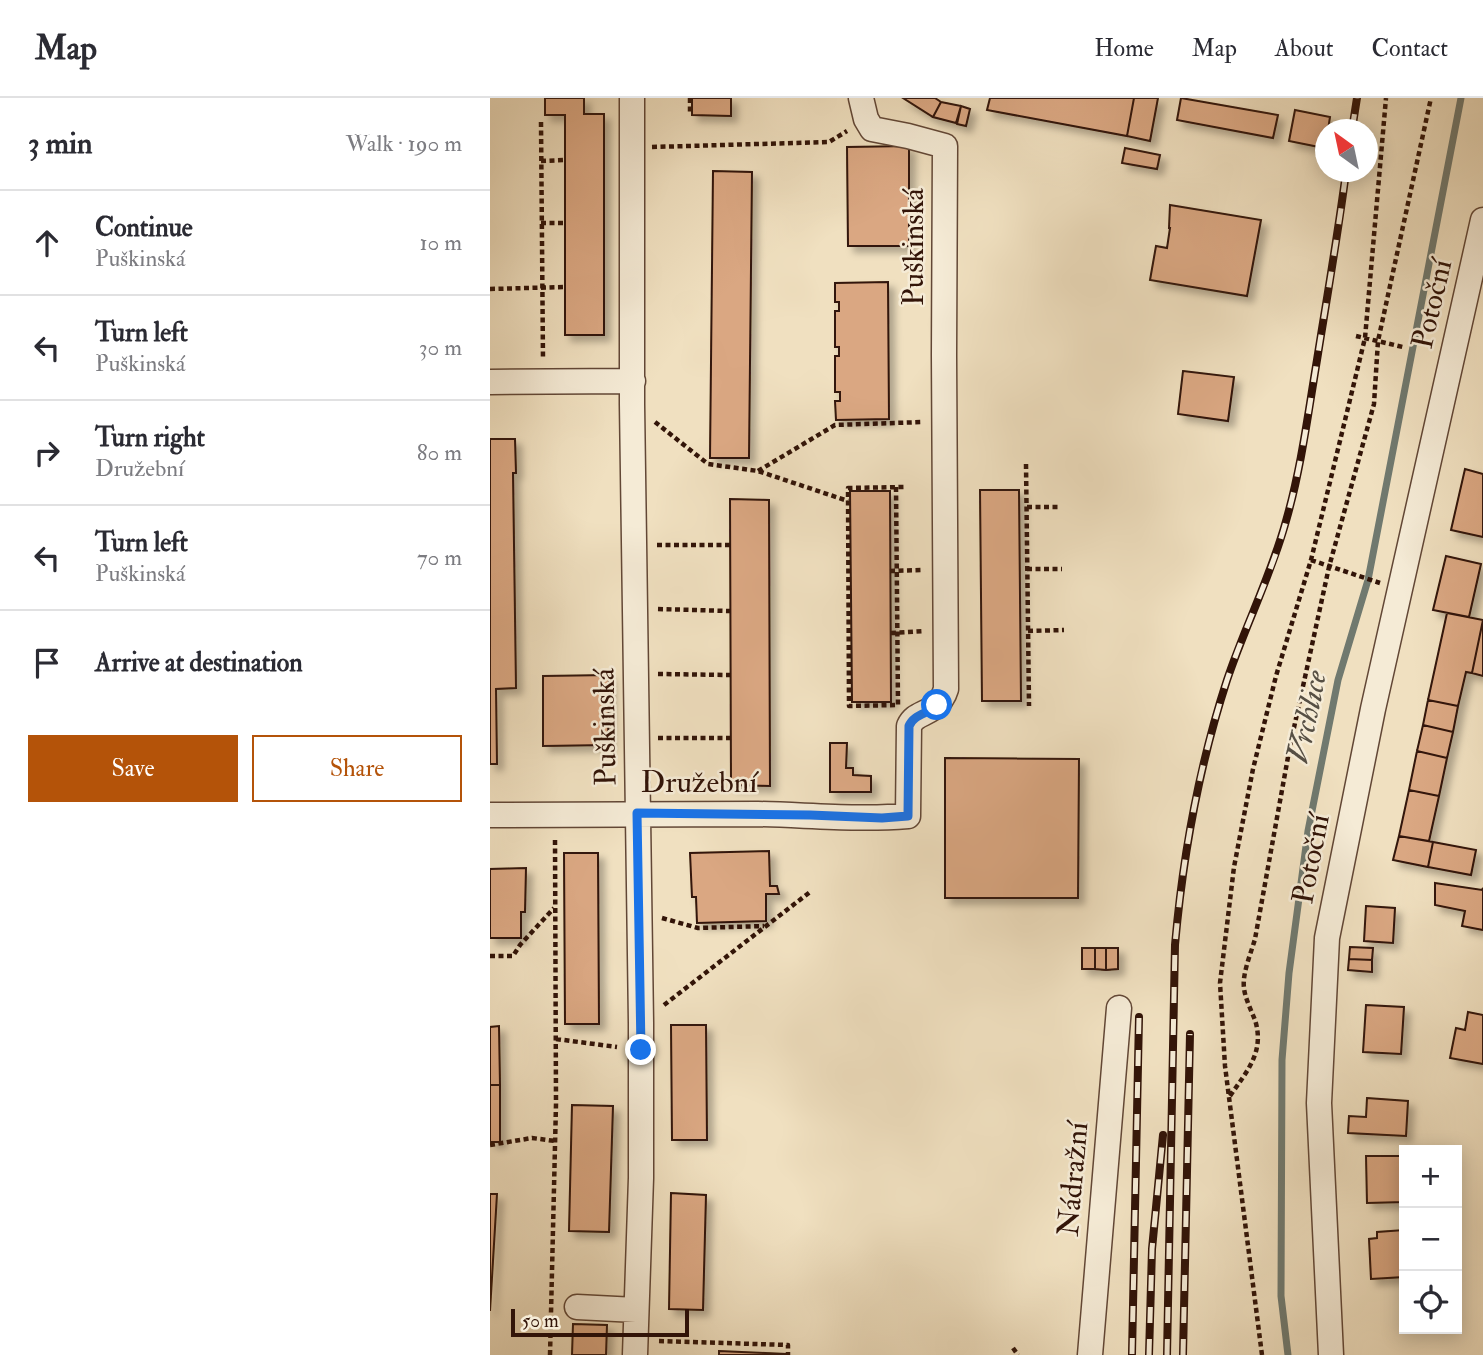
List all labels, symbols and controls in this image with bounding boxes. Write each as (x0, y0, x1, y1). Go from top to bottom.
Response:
text: Map (35, 28, 97, 69)
text: Home (1094, 33, 1154, 64)
text: Map (1192, 33, 1237, 64)
text: About (1275, 33, 1334, 64)
text: Contact (1372, 33, 1448, 64)
north arrow (1315, 119, 1378, 182)
text: 3 min (28, 125, 93, 162)
text: Walk · 190 m (346, 129, 462, 158)
street label: Puškinská (895, 187, 932, 306)
text: Continue (95, 212, 193, 244)
icon: ahead (28, 224, 66, 262)
text: 10 m (419, 228, 462, 257)
text: Puškinská (95, 244, 185, 273)
street label: Potoční (1404, 254, 1461, 352)
text: Turn left (95, 317, 188, 349)
icon: left (28, 329, 66, 367)
text: 30 m (419, 333, 462, 362)
text: Puškinská (95, 349, 185, 378)
text: Turn right (95, 422, 205, 454)
icon: right (28, 434, 66, 472)
text: 80 m (417, 438, 462, 467)
text: Družební (95, 454, 184, 483)
text: Turn left (95, 527, 188, 559)
icon: left (28, 539, 66, 577)
text: 70 m (417, 543, 462, 572)
text: Puškinská (95, 559, 185, 588)
icon: arrive (28, 644, 66, 682)
text: Arrive at destination (95, 647, 303, 679)
street label: Puškinská (585, 667, 625, 786)
water label: Vrchlice (1278, 667, 1336, 767)
route start (921, 689, 952, 720)
button: Save (28, 735, 238, 802)
button: Share (252, 735, 462, 802)
street label: Družební (641, 764, 759, 801)
street label: Potoční (1284, 809, 1338, 907)
route end (625, 1034, 656, 1065)
street label: Nádražní (1050, 1118, 1097, 1238)
map controls (1399, 1145, 1462, 1334)
button: + (1399, 1145, 1462, 1208)
button: − (1399, 1208, 1462, 1271)
button: locate (1399, 1271, 1462, 1334)
scale bar (511, 1306, 690, 1338)
text: 50 m (522, 1309, 559, 1333)

